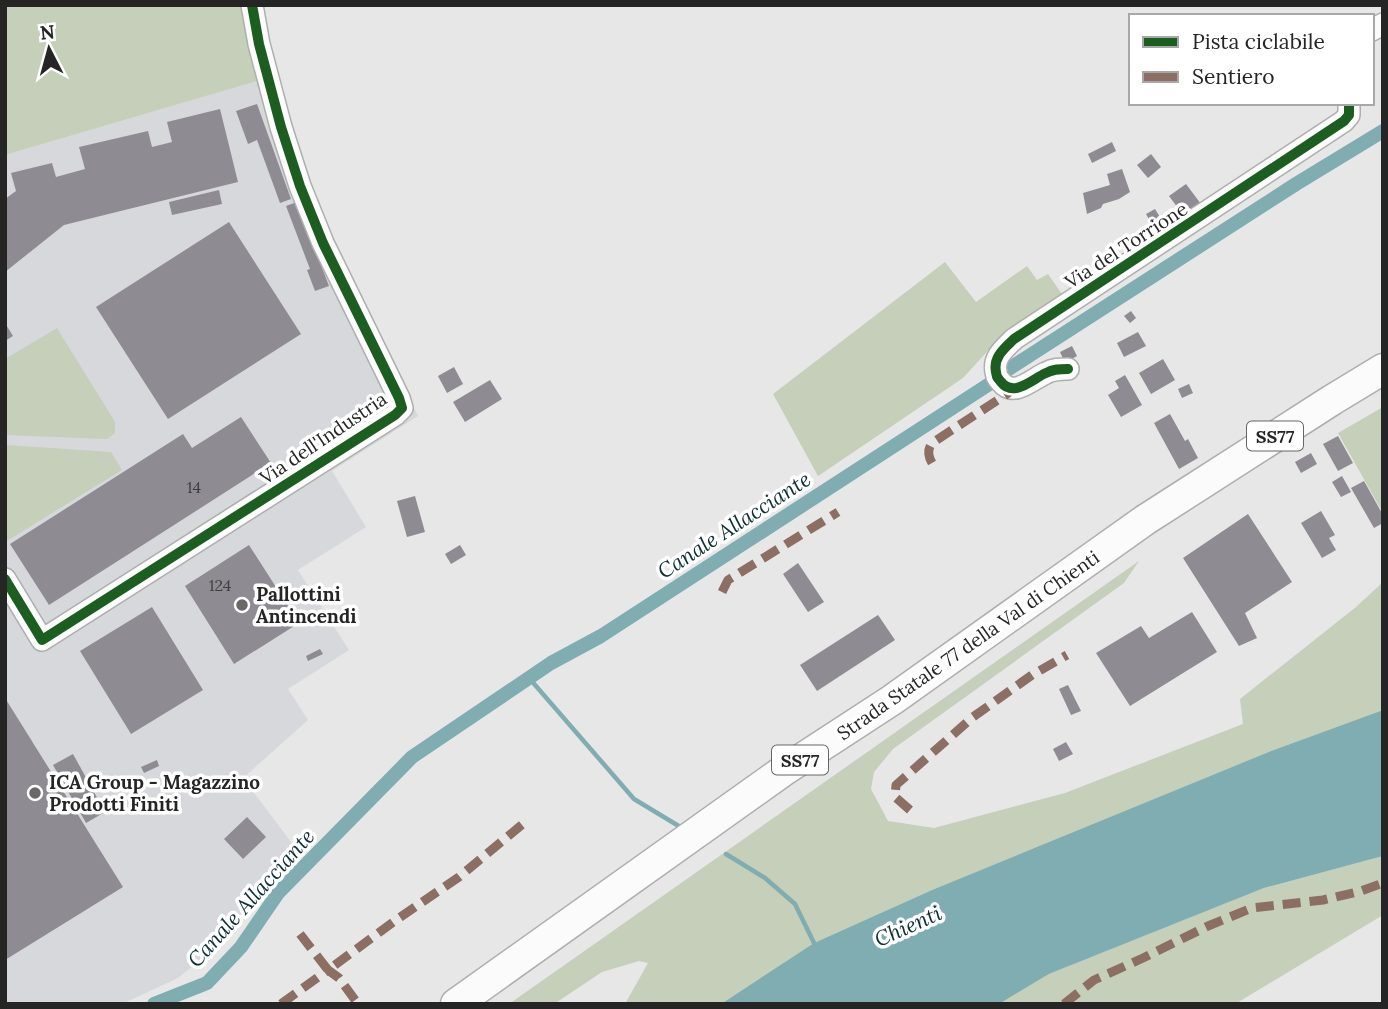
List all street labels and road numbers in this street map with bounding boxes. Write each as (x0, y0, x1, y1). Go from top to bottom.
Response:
street label: Via del Torrione (1059, 196, 1192, 294)
street label: Via dell'Industria (254, 387, 391, 490)
road number: SS77 (1247, 422, 1303, 450)
street label: Strada Statale 77 della Val di Chienti (832, 545, 1104, 745)
road number: SS77 (772, 746, 828, 774)

